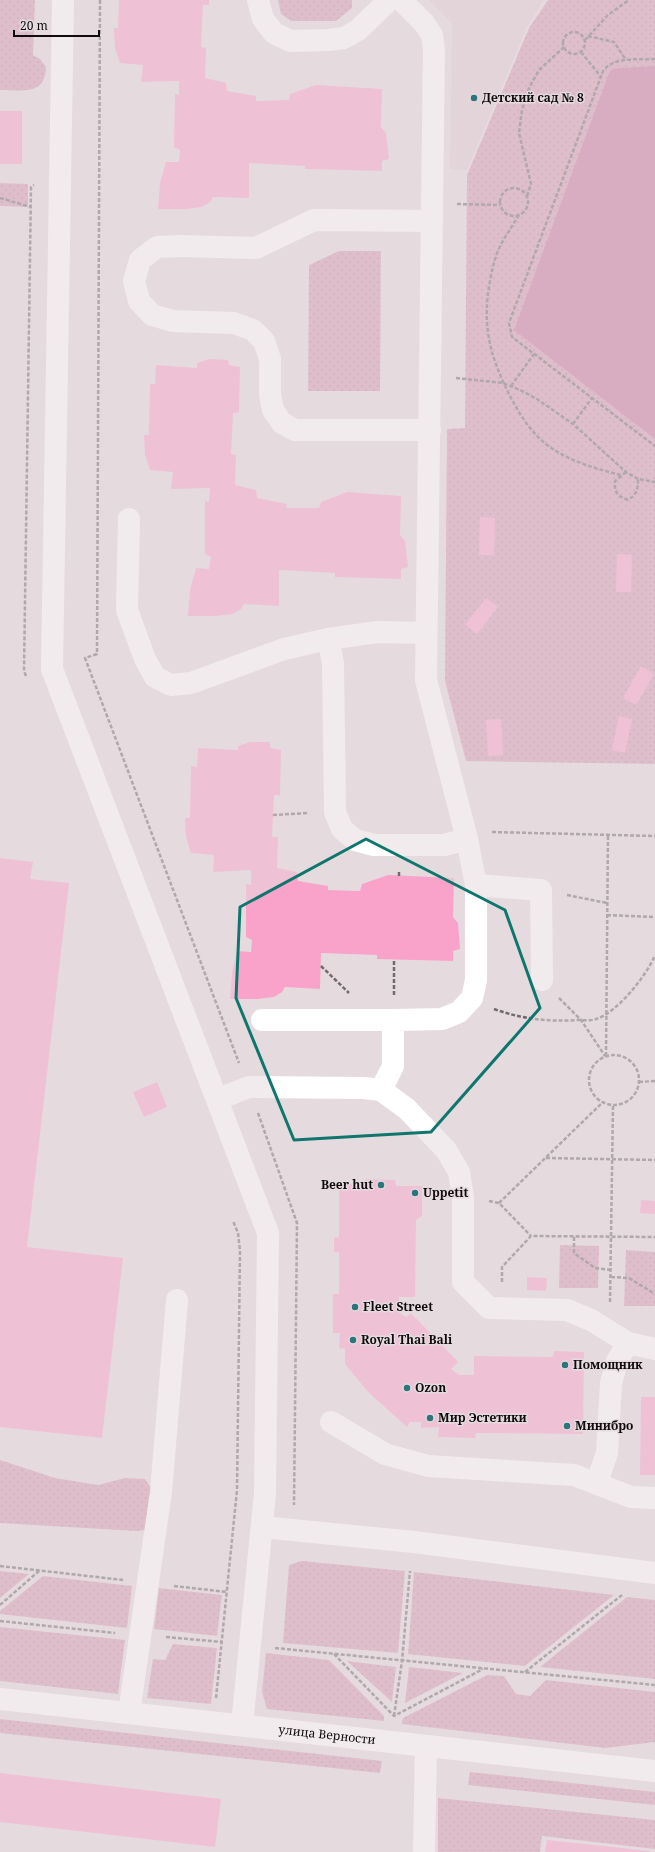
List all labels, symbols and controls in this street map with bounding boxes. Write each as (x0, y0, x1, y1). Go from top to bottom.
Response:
scale bar (14, 12, 99, 38)
text: 20 m (20, 17, 48, 34)
place label: Детский сад № 8 (482, 89, 584, 106)
marker: Детский сад № 8 (469, 93, 479, 103)
place label: Beer hut (321, 1176, 373, 1193)
marker: Beer hut (376, 1180, 386, 1190)
place label: Uppetit (423, 1184, 468, 1201)
marker: Uppetit (410, 1188, 420, 1198)
place label: Fleet Street (363, 1298, 433, 1315)
marker: Fleet Street (350, 1302, 360, 1312)
place label: Royal Thai Bali (361, 1331, 453, 1348)
marker: Royal Thai Bali (348, 1335, 358, 1345)
place label: Помощник (573, 1356, 643, 1373)
marker: Помощник (560, 1360, 570, 1370)
place label: Ozon (415, 1379, 446, 1396)
marker: Ozon (402, 1383, 412, 1393)
place label: Мир Эстетики (438, 1409, 527, 1426)
marker: Мир Эстетики (425, 1413, 435, 1423)
place label: Минибро (575, 1417, 633, 1434)
marker: Минибро (562, 1421, 572, 1431)
street label: улица Верности (278, 1721, 376, 1748)

